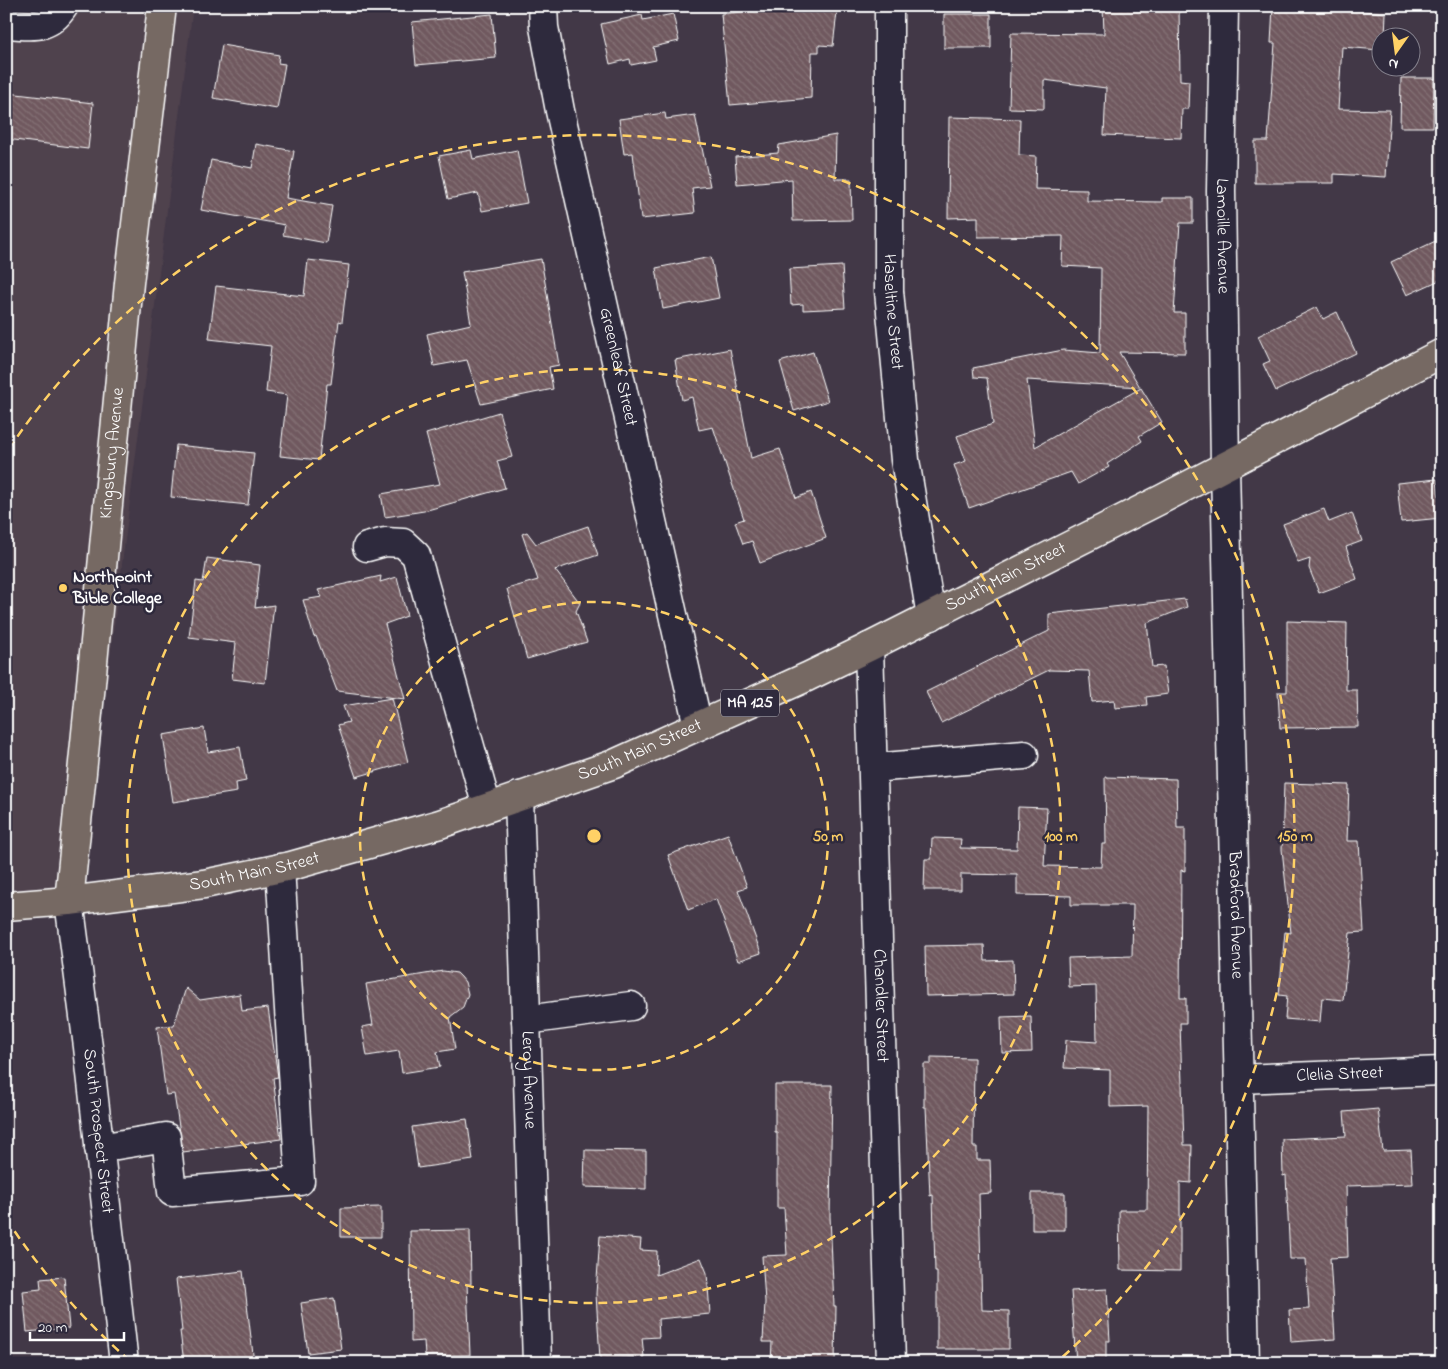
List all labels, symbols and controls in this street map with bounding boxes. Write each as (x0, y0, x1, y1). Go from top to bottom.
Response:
north arrow (1370, 28, 1420, 78)
text: N (1386, 52, 1400, 74)
street label: Lamoille Avenue (1208, 178, 1236, 295)
street label: Haseltine Street (876, 254, 909, 371)
street label: Greenleaf Street (592, 305, 643, 429)
street label: Kingsbury Avenue (94, 385, 132, 520)
street label: South Main Street (941, 536, 1071, 619)
place label: Northpoint Bible College (72, 565, 163, 613)
marker: Northpoint Bible College (57, 582, 69, 594)
road number: MA 125 (721, 690, 779, 716)
street label: South Main Street (574, 713, 706, 789)
text: 50 m (813, 826, 844, 848)
text: 100 m (1044, 826, 1078, 848)
text: 150 m (1277, 826, 1313, 848)
centre of rings (585, 827, 603, 845)
street label: South Main Street (188, 846, 323, 899)
street label: Bradford Avenue (1221, 849, 1249, 980)
street label: Chandler Street (865, 949, 895, 1063)
street label: Leroy Avenue (513, 1030, 543, 1130)
street label: South Prospect Street (75, 1047, 120, 1215)
street label: Clelia Street (1296, 1060, 1384, 1090)
scale bar (30, 1309, 124, 1341)
text: 20 m (38, 1317, 68, 1339)

